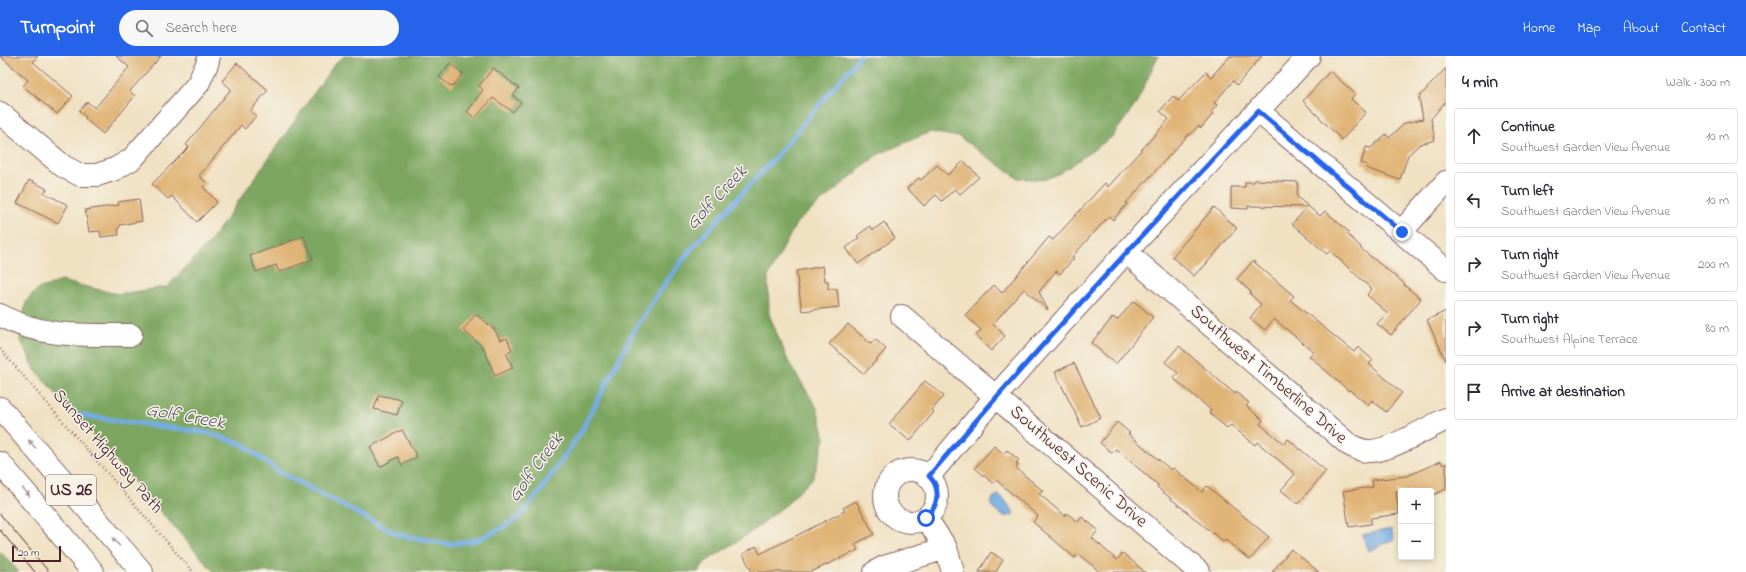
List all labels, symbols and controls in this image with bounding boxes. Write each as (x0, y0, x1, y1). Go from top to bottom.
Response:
search box (119, 10, 399, 46)
text: Turnpoint (20, 15, 95, 42)
icon: search (133, 17, 155, 39)
text: Search here (165, 17, 237, 39)
text: Home (1523, 18, 1555, 39)
text: Map (1577, 18, 1601, 39)
text: About (1623, 18, 1659, 39)
text: Contact (1681, 18, 1726, 39)
text: 4 min (1462, 70, 1498, 95)
text: Walk · 300 m (1666, 73, 1730, 92)
text: Continue (1501, 116, 1555, 138)
icon: ahead (1463, 125, 1485, 147)
text: 10 m (1706, 127, 1729, 146)
text: Southwest Garden View Avenue (1501, 138, 1670, 157)
water label: Golf Creek (680, 159, 754, 236)
text: Turn left (1501, 180, 1554, 202)
icon: left (1463, 189, 1485, 211)
text: 10 m (1706, 191, 1729, 210)
text: Southwest Garden View Avenue (1501, 202, 1670, 221)
route end (1393, 223, 1411, 241)
text: Turn right (1501, 244, 1559, 266)
icon: right (1463, 253, 1485, 275)
text: 200 m (1698, 255, 1729, 274)
text: Southwest Garden View Avenue (1501, 266, 1670, 285)
street label: Southwest Timberline Drive (1184, 299, 1353, 451)
text: Turn right (1501, 308, 1559, 330)
icon: right (1463, 317, 1485, 339)
text: 80 m (1705, 319, 1729, 338)
text: Southwest Alpine Terrace (1501, 330, 1638, 349)
icon: arrive (1463, 381, 1485, 403)
text: Arrive at destination (1501, 381, 1625, 403)
street label: Sunset Highway Path (45, 384, 169, 521)
water label: Golf Creek (143, 397, 227, 437)
street label: Southwest Scenic Drive (1003, 400, 1153, 535)
water label: Golf Creek (502, 427, 571, 508)
one-way arrow (27, 438, 36, 449)
road number: US 26 (46, 475, 96, 505)
one-way arrow (21, 487, 30, 498)
map controls (1398, 488, 1434, 560)
button: + (1398, 488, 1434, 524)
route start (917, 509, 935, 527)
button: − (1398, 524, 1434, 560)
one-way arrow (112, 537, 121, 548)
scale bar (12, 544, 61, 563)
text: 20 m (18, 545, 40, 561)

